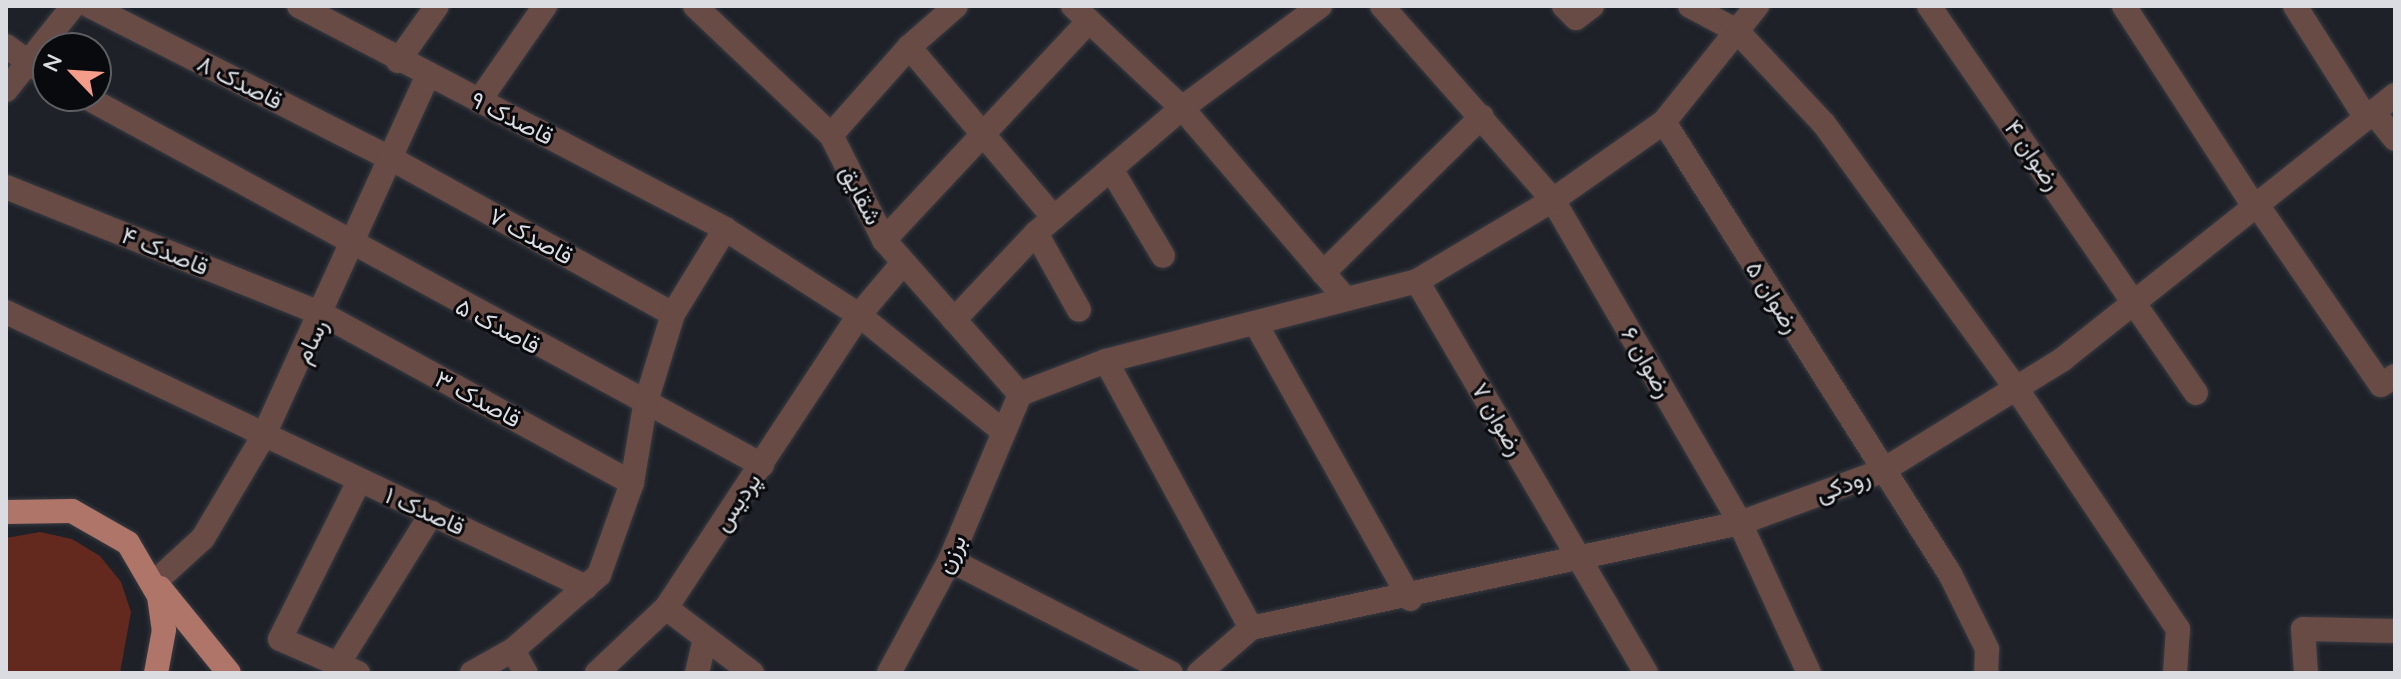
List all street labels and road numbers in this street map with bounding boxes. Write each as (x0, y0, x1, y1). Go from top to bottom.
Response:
street label: قاصدک ۸ (193, 48, 287, 116)
street label: قاصدک ۹ (466, 85, 558, 151)
street label: رضوان ۴ (1999, 114, 2067, 196)
street label: شقایق (834, 160, 888, 230)
street label: قاصدک ۷ (484, 201, 578, 271)
street label: قاصدک ۴ (117, 221, 213, 281)
street label: رضوان ۵ (1740, 256, 1806, 338)
street label: قاصدک ۵ (451, 292, 545, 360)
street label: رسام (288, 314, 334, 368)
street label: رضوان ۶ (1615, 321, 1679, 403)
street label: قاصدک ۳ (430, 364, 526, 434)
street label: رضوان ۷ (1466, 377, 1530, 461)
street label: رودکی (1812, 462, 1874, 508)
street label: پردیس (707, 467, 767, 537)
street label: قاصدک ۱ (381, 481, 469, 541)
street label: برزن (930, 530, 972, 578)

